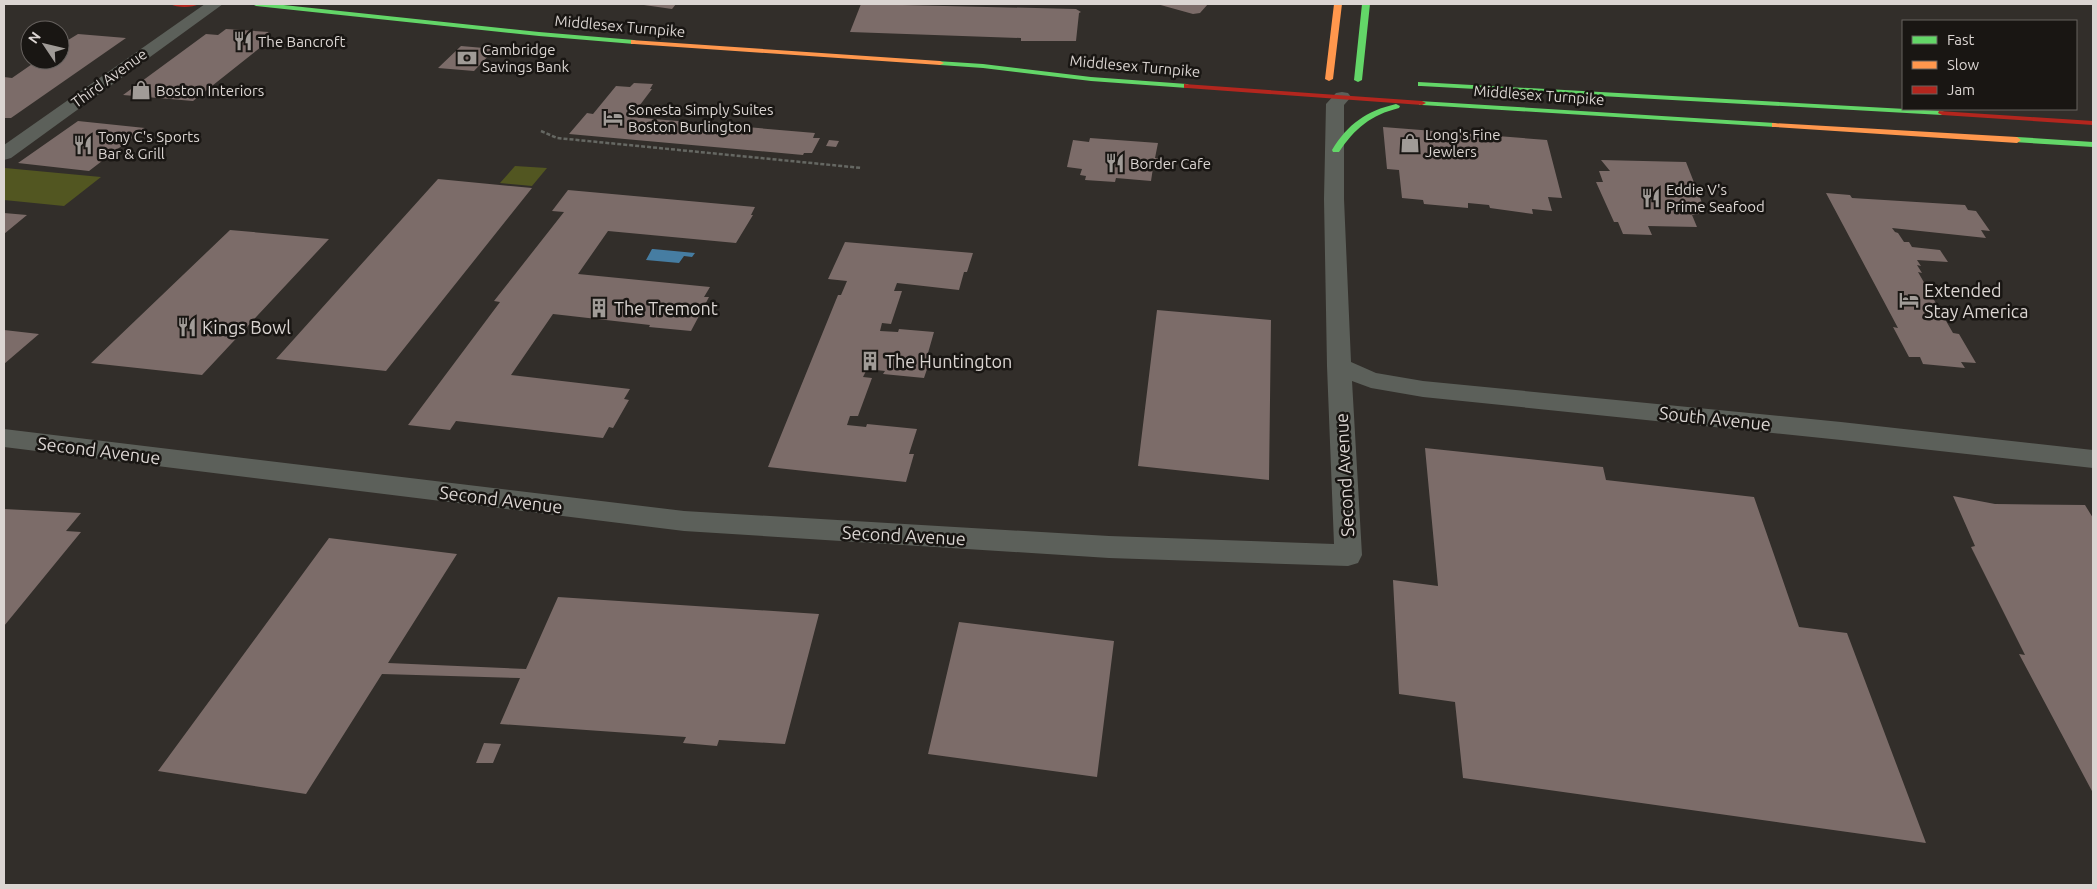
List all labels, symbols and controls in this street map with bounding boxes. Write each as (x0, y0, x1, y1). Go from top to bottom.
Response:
street label: Middlesex Turnpike (554, 12, 686, 40)
north arrow (20, 20, 70, 70)
legend (1902, 20, 2077, 110)
text: N (25, 29, 44, 46)
restaurant icon: The Bancroft (232, 30, 254, 52)
text: Fast (1947, 31, 1975, 48)
place label: The Bancroft (258, 33, 346, 50)
place label: Cambridge Savings Bank (482, 41, 569, 75)
street label: Third Avenue (68, 45, 150, 111)
bank icon: Cambridge Savings Bank (456, 47, 478, 69)
street label: Middlesex Turnpike (1069, 52, 1201, 80)
text: Slow (1947, 56, 1980, 73)
shop icon: Boston Interiors (130, 79, 152, 101)
text: Jam (1947, 81, 1975, 98)
place label: Boston Interiors (156, 82, 264, 99)
street label: Middlesex Turnpike (1473, 82, 1605, 108)
place label: Sonesta Simply Suites Boston Burlington (628, 101, 774, 135)
hotel icon: Sonesta Simply Suites Boston Burlington (602, 107, 624, 129)
place label: Long's Fine Jewlers (1425, 126, 1501, 160)
place label: Tony C's Sports Bar & Grill (98, 128, 200, 162)
shop icon: Long's Fine Jewlers (1399, 132, 1421, 154)
restaurant icon: Tony C's Sports Bar & Grill (72, 134, 94, 156)
restaurant icon: Border Cafe (1104, 152, 1126, 174)
place label: Border Cafe (1130, 155, 1211, 172)
place label: Eddie V's Prime Seafood (1666, 181, 1765, 215)
restaurant icon: Eddie V's Prime Seafood (1640, 187, 1662, 209)
place label: Extended Stay America (1924, 280, 2028, 321)
hotel icon: Extended Stay America (1898, 289, 1920, 311)
building icon: The Tremont (588, 297, 610, 319)
place label: The Tremont (614, 298, 718, 318)
restaurant icon: Kings Bowl (176, 316, 198, 338)
place label: Kings Bowl (202, 317, 291, 337)
building icon: The Huntington (859, 350, 881, 372)
place label: The Huntington (885, 351, 1012, 371)
street label: South Avenue (1658, 402, 1772, 434)
street label: Second Avenue (1331, 413, 1357, 537)
street label: Second Avenue (36, 433, 162, 467)
street label: Second Avenue (438, 482, 564, 516)
street label: Second Avenue (842, 522, 966, 548)

